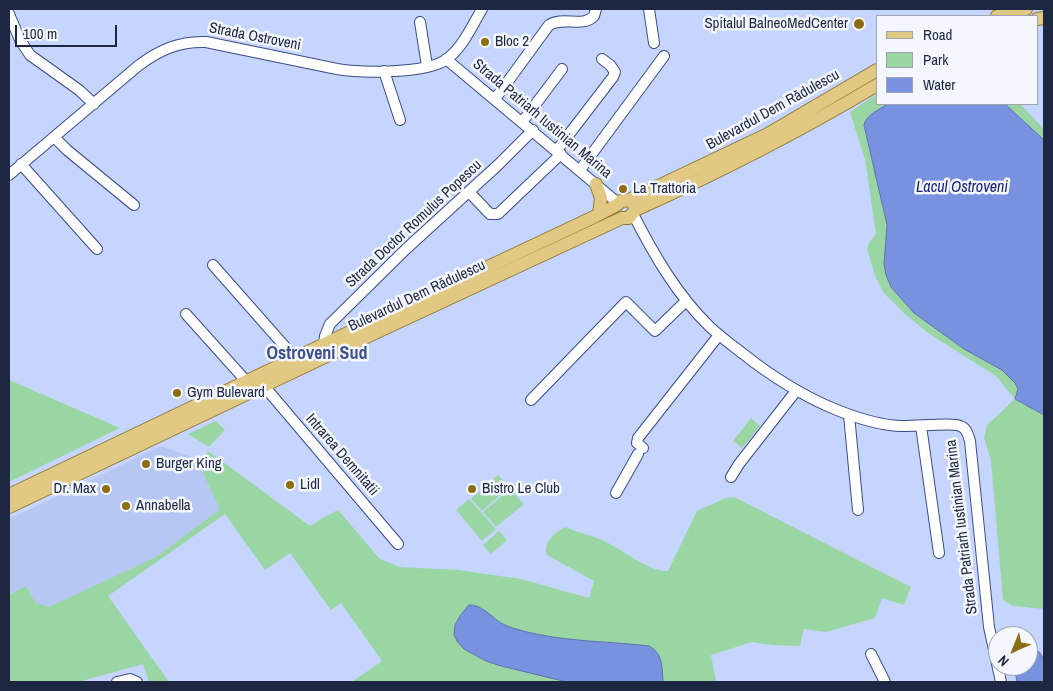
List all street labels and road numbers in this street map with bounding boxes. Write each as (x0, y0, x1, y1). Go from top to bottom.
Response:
street label: Strada Ostroveni (208, 19, 302, 55)
street label: Strada Patriarh Iustinian Marina (469, 56, 615, 182)
street label: Bulevardul Dem Rădulescu (703, 66, 843, 154)
street label: Strada Doctor Romulus Popescu (342, 156, 486, 292)
street label: Bulevardul Dem Rădulescu (346, 256, 488, 336)
street label: Intrarea Demnitatii (302, 410, 382, 500)
street label: Strada Patriarh Iustinian Marina (942, 439, 982, 615)

